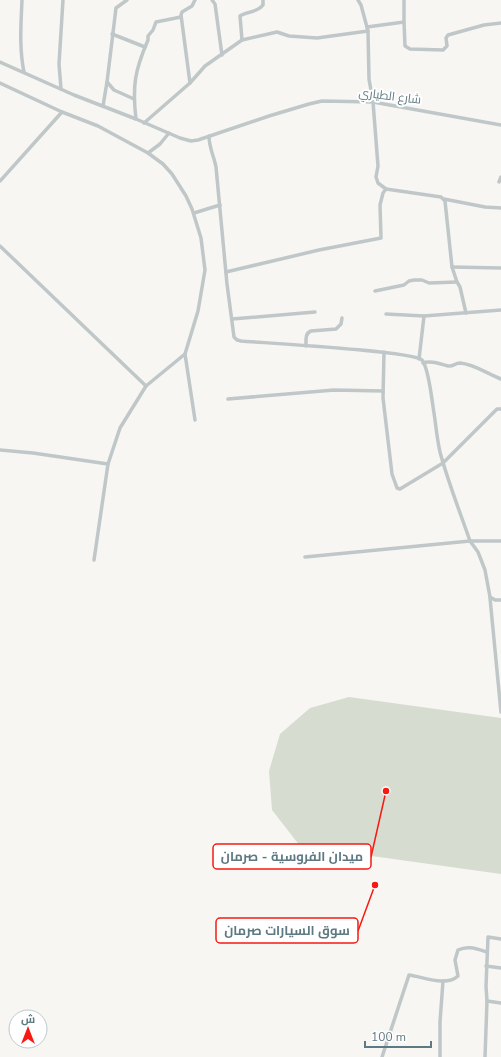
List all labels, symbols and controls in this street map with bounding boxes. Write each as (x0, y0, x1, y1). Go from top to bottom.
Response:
street label: شارع الطياري (358, 84, 422, 110)
callout: ميدان الفروسية - صرمان (213, 844, 371, 869)
text: ميدان الفروسية - صرمان (221, 848, 363, 866)
callout: سوق السيارات صرمان (216, 918, 358, 943)
text: سوق السيارات صرمان (224, 922, 350, 940)
north arrow (8, 1009, 48, 1049)
text: ش (21, 1012, 35, 1027)
scale bar (365, 1023, 431, 1049)
text: 100 m (371, 1029, 406, 1045)

